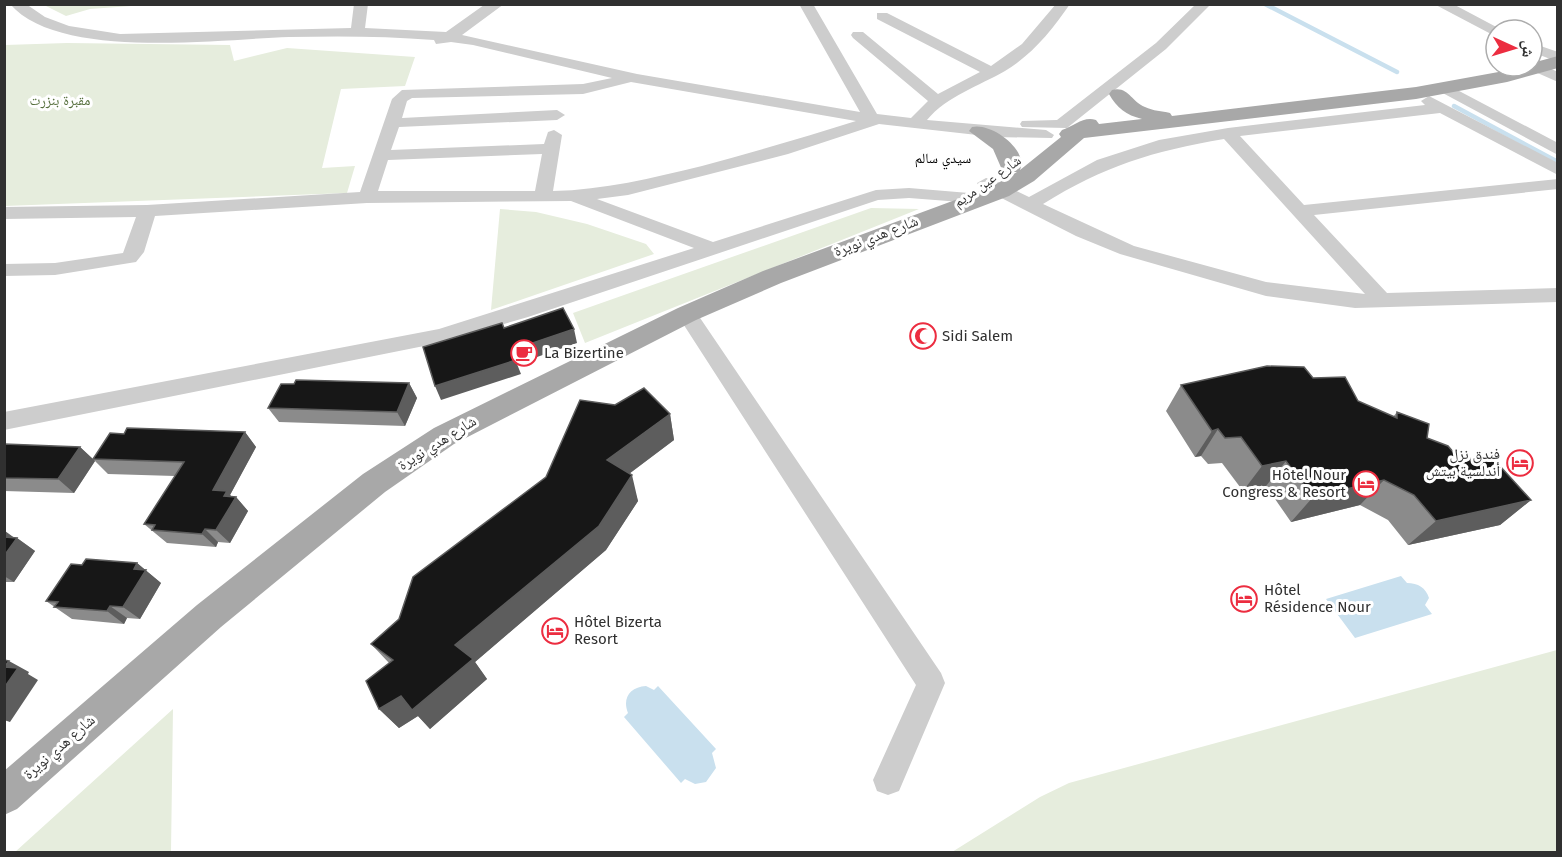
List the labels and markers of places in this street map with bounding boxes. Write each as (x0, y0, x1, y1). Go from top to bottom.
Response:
mosque icon: Sidi Salem (908, 321, 938, 351)
place label: Sidi Salem (942, 327, 1013, 345)
cafe icon: La Bizertine (509, 338, 539, 368)
place label: La Bizertine (544, 344, 624, 362)
place label: فندق نزل أندلسية بيتش (1426, 445, 1500, 481)
hotel icon: فندق نزل أندلسية بيتش (1505, 448, 1535, 478)
place label: Hôtel Nour Congress & Resort (1222, 466, 1347, 501)
hotel icon: Hôtel Nour Congress & Resort (1351, 469, 1381, 499)
place label: Hôtel Résidence Nour (1264, 581, 1371, 616)
hotel icon: Hôtel Résidence Nour (1229, 584, 1259, 614)
place label: Hôtel Bizerta Resort (574, 613, 662, 648)
hotel icon: Hôtel Bizerta Resort (540, 616, 570, 646)

